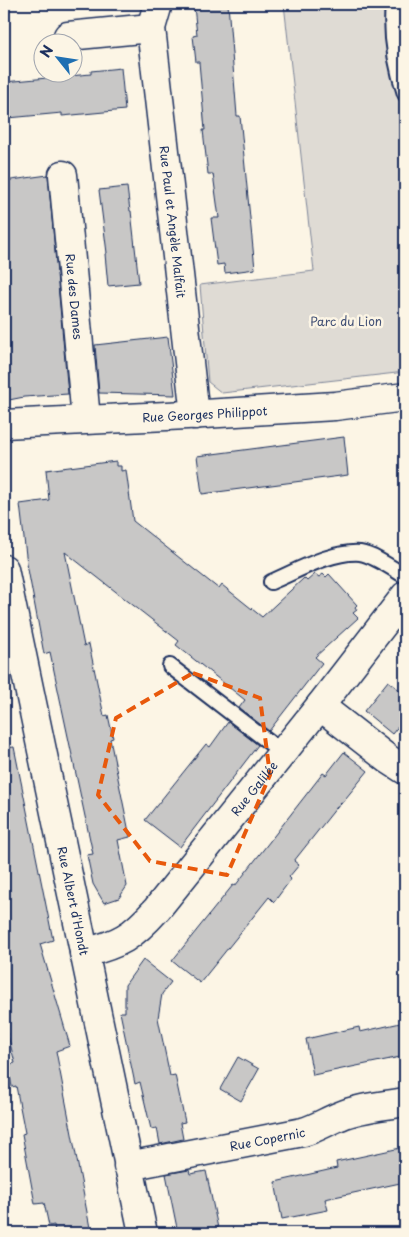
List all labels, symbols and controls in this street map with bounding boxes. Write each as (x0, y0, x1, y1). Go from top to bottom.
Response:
north arrow (32, 32, 82, 82)
text: N (34, 41, 58, 61)
street label: Rue Paul et Angèle Malfait (155, 145, 191, 299)
street label: Rue des Dames (61, 253, 87, 341)
park label: Parc du Lion (310, 312, 382, 330)
street label: Rue Georges Philippot (142, 401, 268, 426)
street label: Rue Galilée (226, 757, 282, 819)
street label: Rue Albert d'Hondt (53, 845, 94, 957)
street label: Rue Copernic (228, 1123, 307, 1155)

